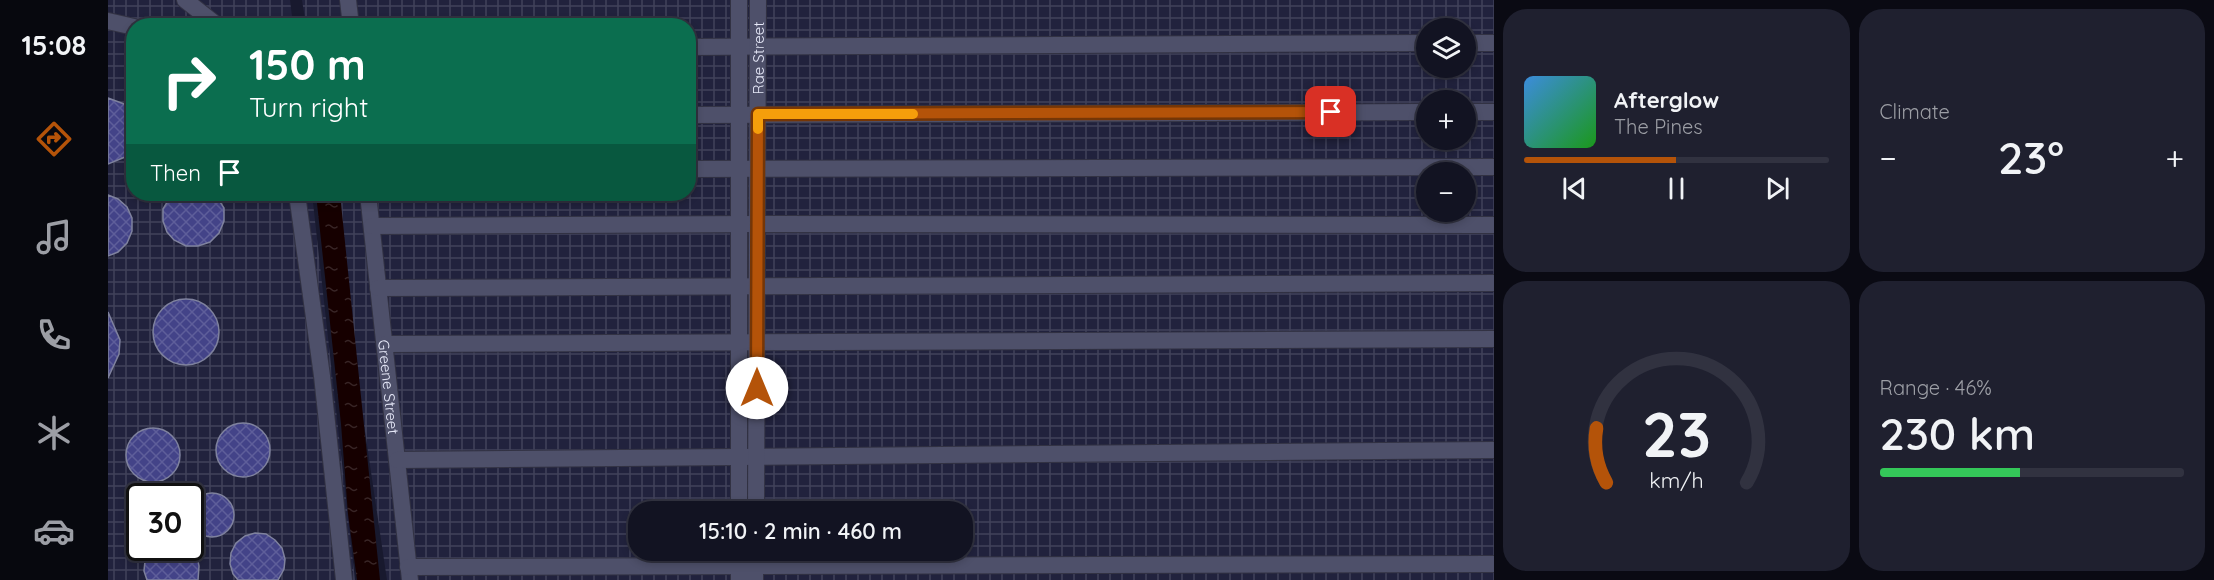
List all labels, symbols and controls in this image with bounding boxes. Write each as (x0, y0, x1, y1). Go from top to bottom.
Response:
map controls (1416, 18, 1476, 222)
button: layers (1416, 18, 1476, 78)
street label: Rae Street (748, 22, 767, 94)
text: 15:08 (22, 28, 86, 62)
text: 150 m (249, 38, 366, 91)
icon: right (150, 42, 228, 120)
pin (1305, 86, 1356, 137)
text: Afterglow (1614, 86, 1719, 114)
text: Turn right (249, 90, 368, 124)
button: + (1416, 90, 1476, 150)
icon: arrive (1314, 95, 1347, 128)
text: Climate (1880, 99, 1950, 124)
text: The Pines (1614, 114, 1703, 139)
icon: directions (33, 118, 75, 160)
text: 23° (1998, 129, 2064, 185)
text: − (1880, 137, 1897, 178)
text: + (2165, 137, 2184, 178)
icon: arrive (213, 156, 246, 189)
text: Then (150, 159, 201, 187)
button: − (1416, 162, 1476, 222)
icon: previous (1558, 172, 1591, 205)
icon: pause (1660, 172, 1693, 205)
icon: next (1761, 172, 1794, 205)
icon: music (33, 216, 75, 258)
icon: phone (33, 314, 75, 356)
street label: Greene Street (374, 339, 404, 435)
position arrow (725, 356, 789, 420)
text: Range · 46% (1880, 375, 1992, 400)
text: 23 (1642, 395, 1711, 473)
text: 230 km (1880, 405, 2035, 461)
icon: climate (33, 412, 75, 454)
text: km/h (1649, 467, 1703, 493)
speed limit sign: 30 (126, 483, 204, 561)
icon: car (33, 510, 75, 552)
text: 15:10 · 2 min · 460 m (699, 517, 902, 545)

